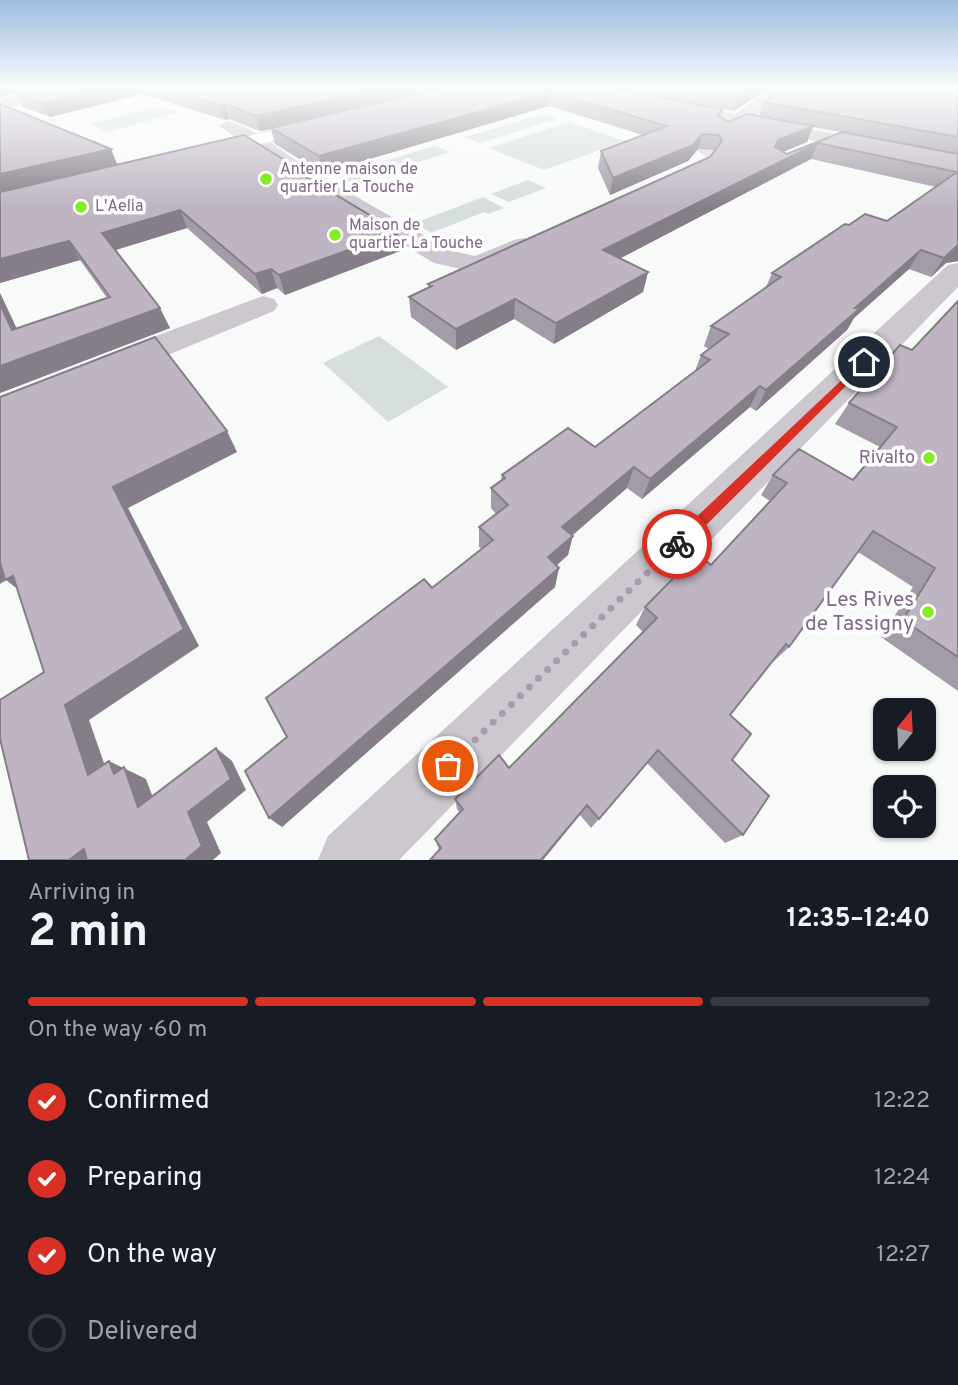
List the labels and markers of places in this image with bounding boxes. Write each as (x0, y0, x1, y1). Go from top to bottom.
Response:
place label: Antenne maison de quartier La Touche (280, 160, 418, 198)
marker: Antenne maison de quartier La Touche (258, 171, 274, 187)
place label: L'Aelia (95, 197, 143, 217)
marker: L'Aelia (73, 199, 89, 215)
place label: Maison de quartier La Touche (349, 216, 483, 254)
marker: Maison de quartier La Touche (327, 227, 343, 243)
pin (834, 332, 894, 392)
place label: Rivalto (859, 447, 915, 470)
marker: Rivalto (921, 450, 937, 466)
place label: Les Rives de Tassigny (805, 587, 914, 638)
marker: Les Rives de Tassigny (920, 604, 936, 620)
pin (418, 736, 478, 796)

